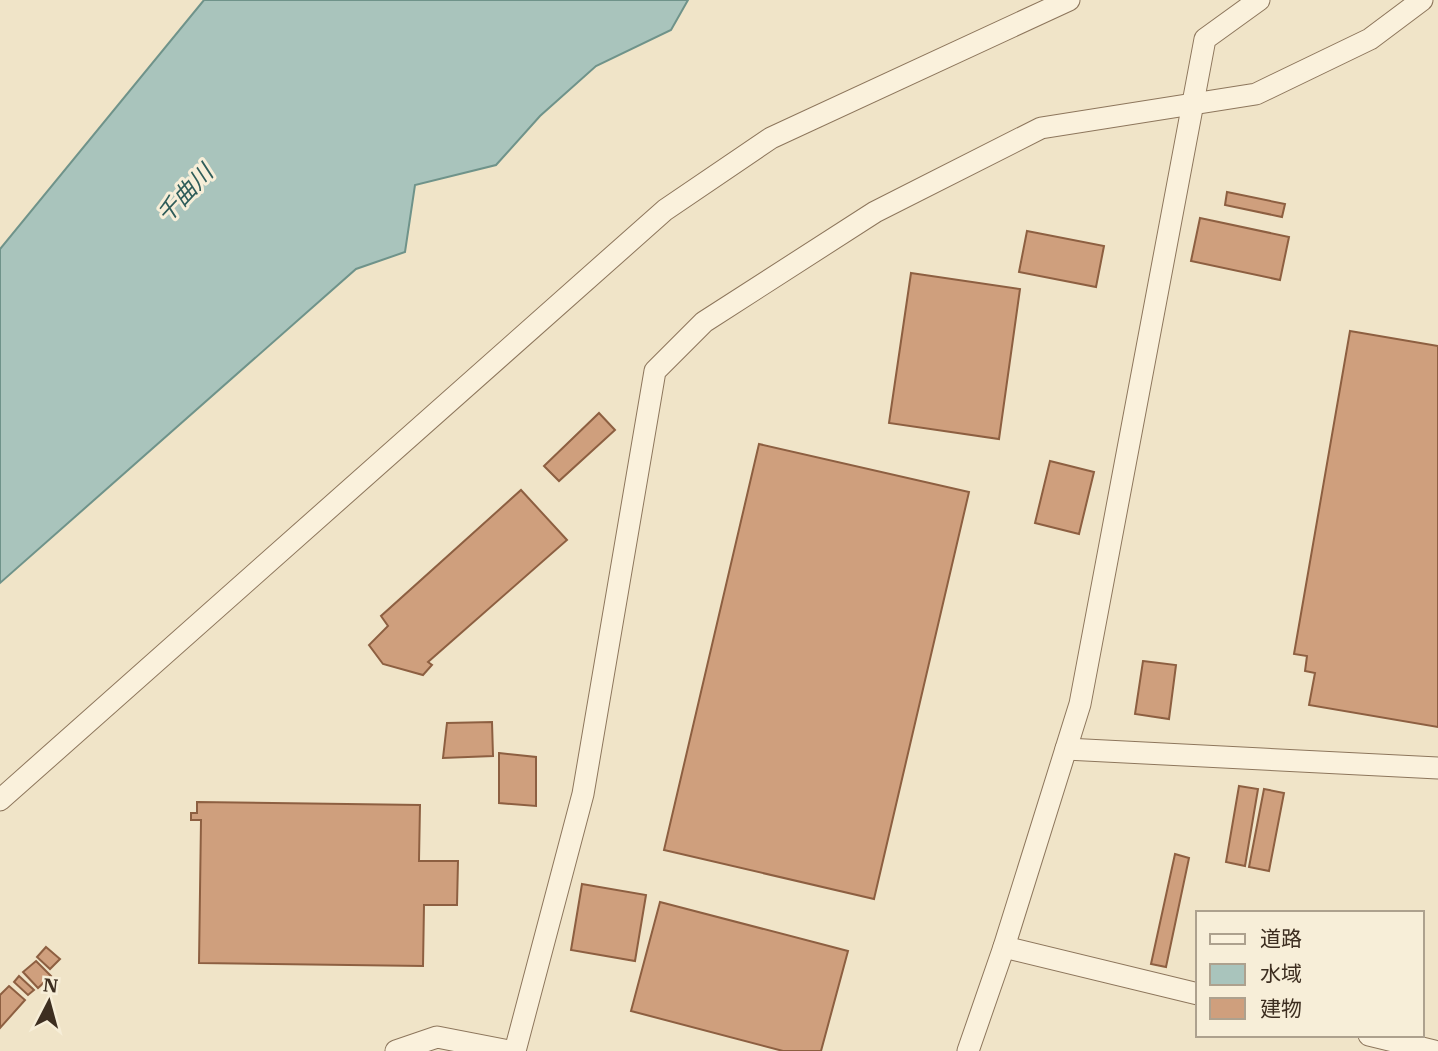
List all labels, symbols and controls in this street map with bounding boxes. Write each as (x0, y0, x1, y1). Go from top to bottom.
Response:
water label: 千曲川 (150, 155, 221, 228)
legend (1196, 911, 1424, 1037)
text: 道路 (1260, 924, 1302, 952)
text: 水域 (1260, 959, 1302, 987)
north arrow (14, 967, 84, 1037)
text: N (42, 972, 60, 998)
text: 建物 (1260, 994, 1302, 1022)

